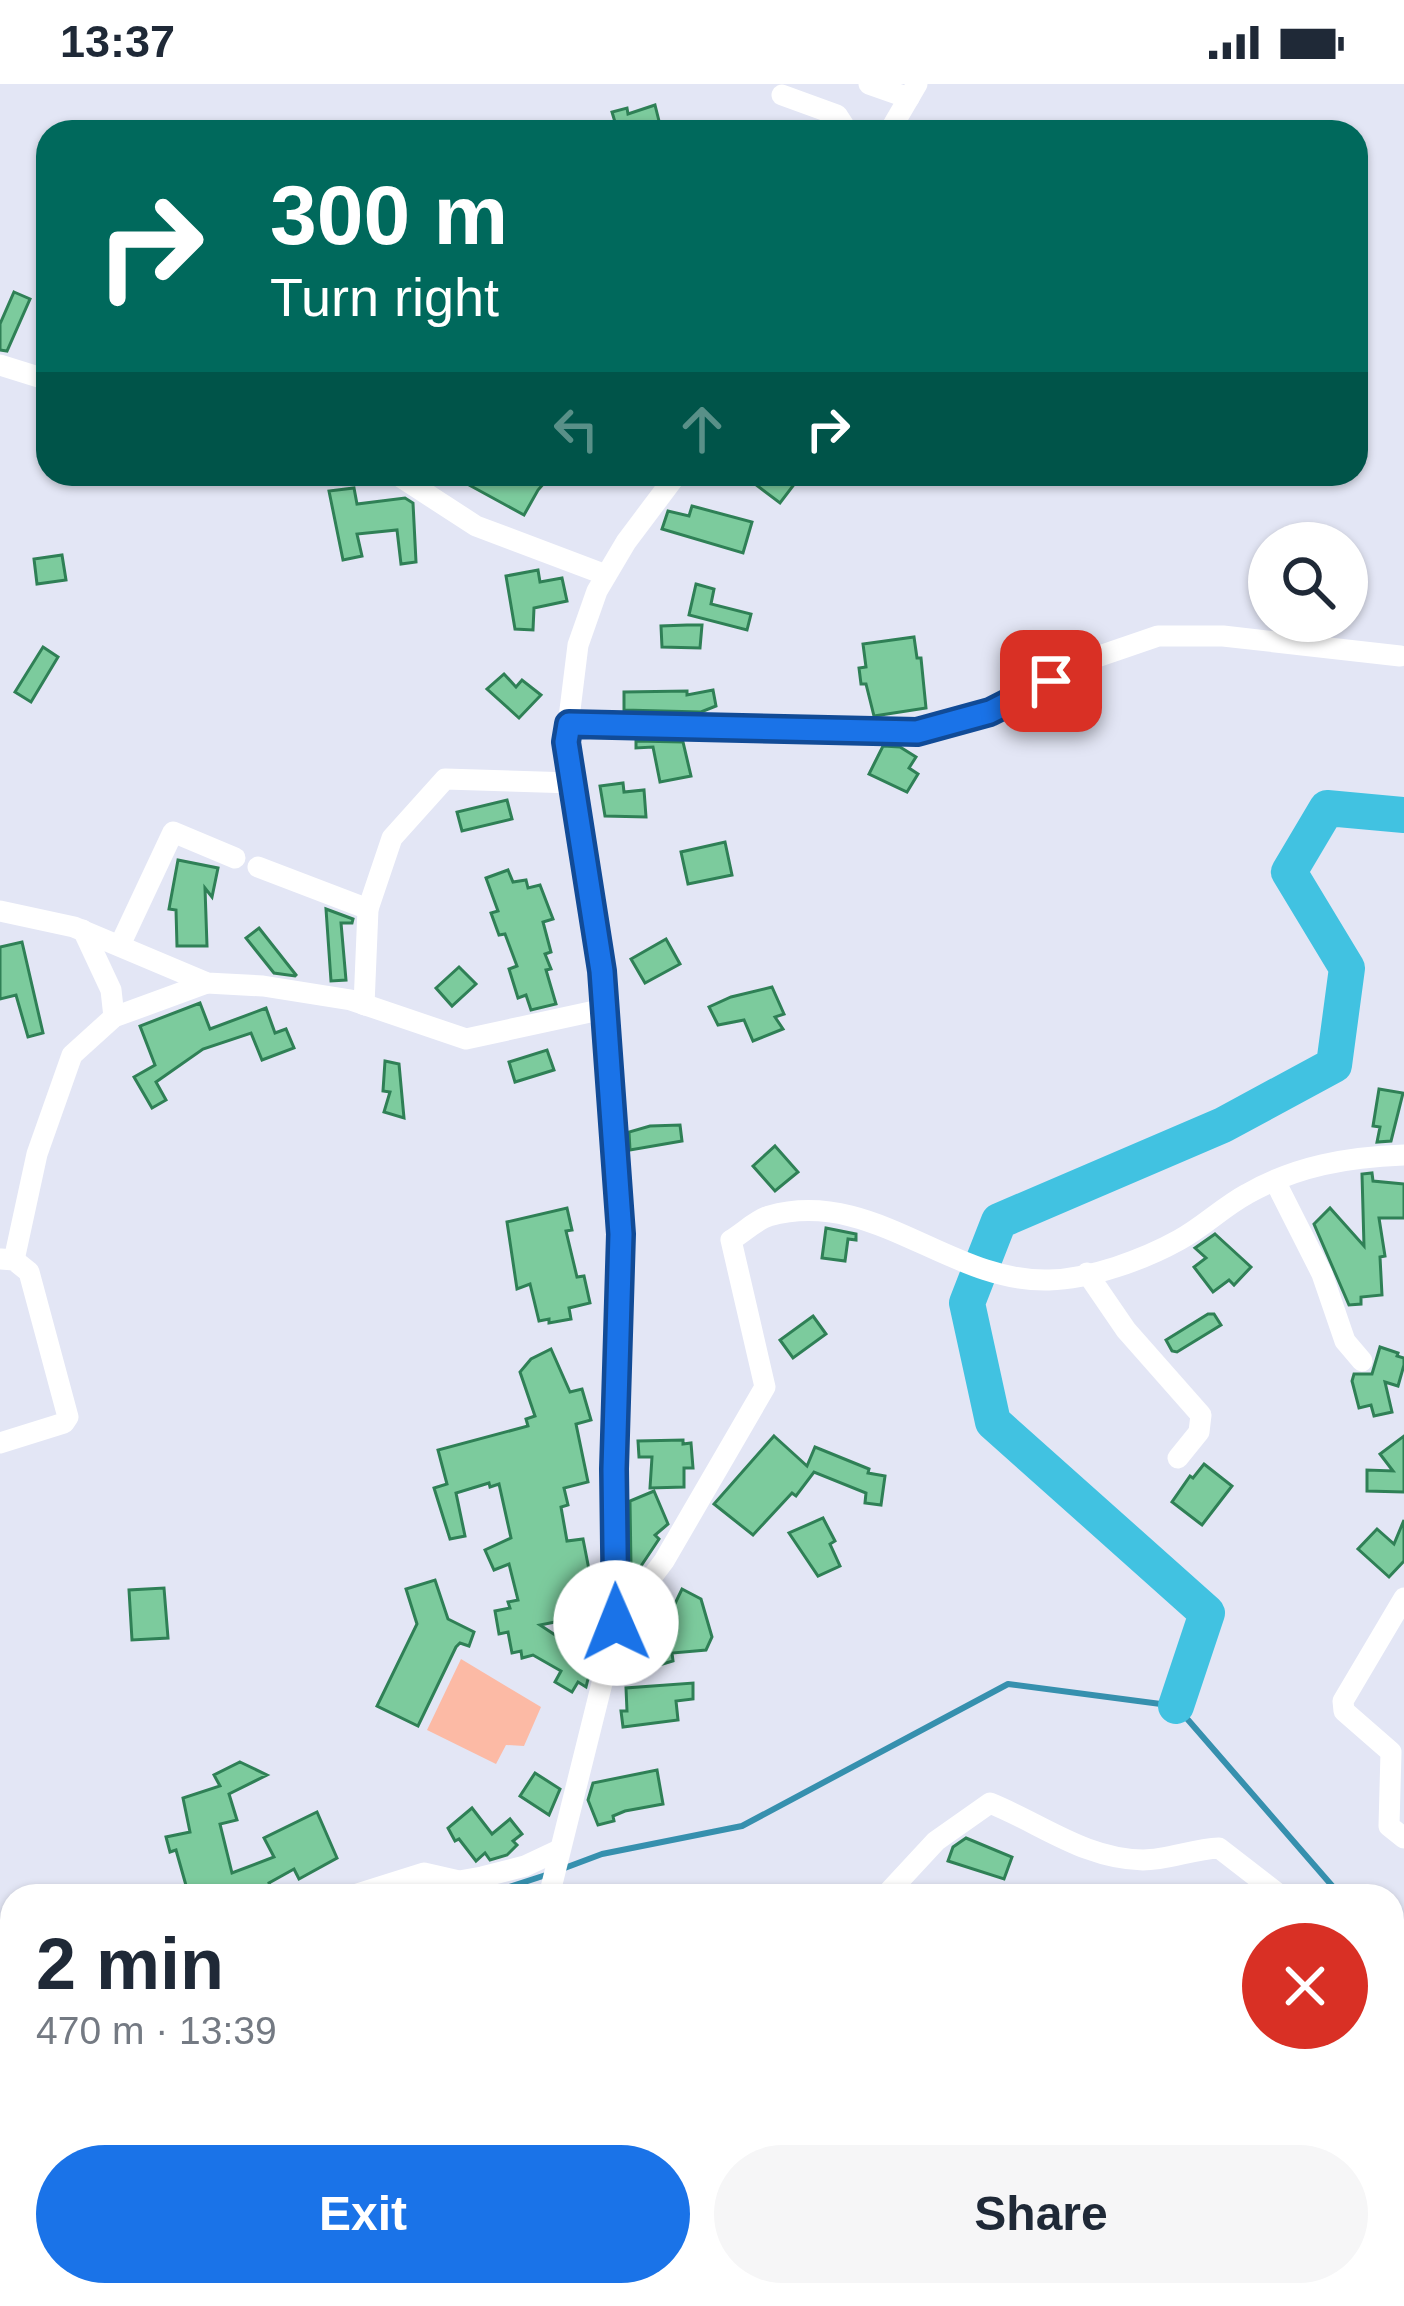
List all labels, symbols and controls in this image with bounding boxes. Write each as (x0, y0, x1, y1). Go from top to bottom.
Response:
text: 13:37 (60, 16, 175, 67)
icon: right (72, 168, 228, 324)
text: 300 m (270, 168, 508, 262)
text: Turn right (270, 267, 499, 327)
icon: left (543, 396, 609, 462)
icon: ahead (669, 396, 735, 462)
icon: right (795, 396, 861, 462)
map controls (1248, 522, 1368, 642)
button: search (1248, 522, 1368, 642)
pin (1000, 630, 1102, 732)
icon: arrive (1018, 648, 1084, 714)
position arrow (553, 1560, 679, 1686)
button: close (1242, 1923, 1368, 2049)
text: 2 min (36, 1924, 224, 2004)
text: 470 m · 13:39 (36, 2009, 277, 2052)
button: Exit (36, 2145, 690, 2283)
button: Share (714, 2145, 1368, 2283)

